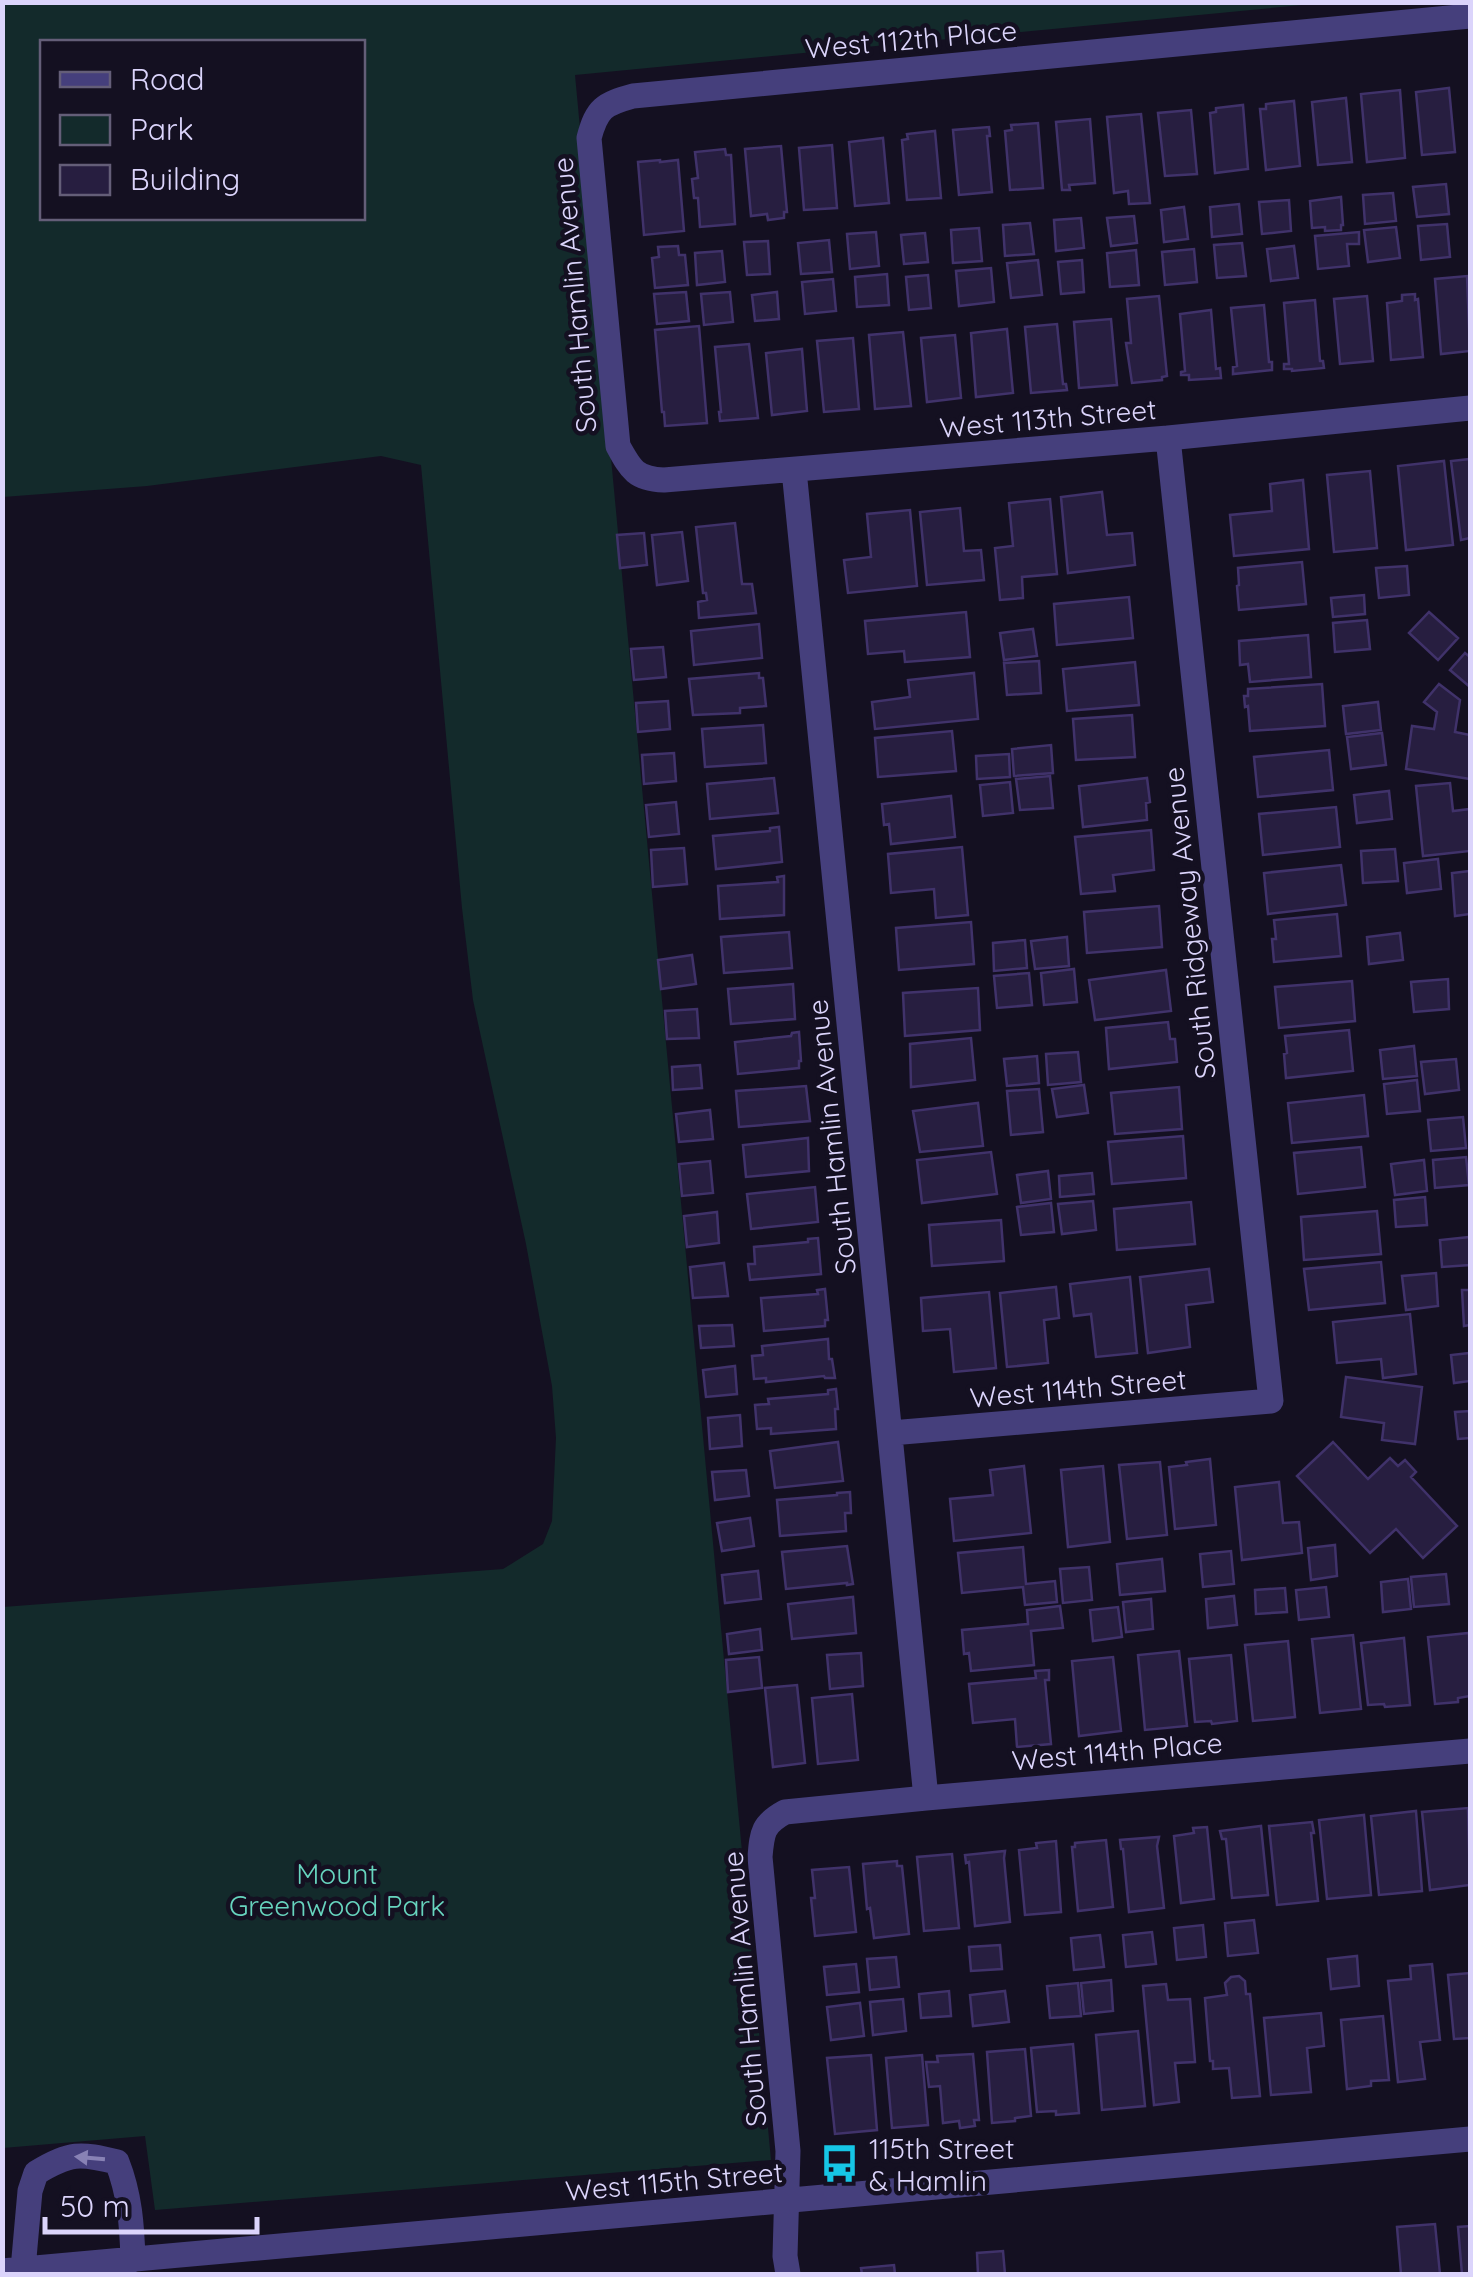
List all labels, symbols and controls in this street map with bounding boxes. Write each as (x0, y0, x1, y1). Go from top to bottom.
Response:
street label: West 112th Place (804, 12, 1018, 66)
legend (40, 40, 365, 220)
text: Road (130, 60, 204, 98)
text: Park (130, 110, 194, 148)
street label: South Hamlin Avenue (545, 156, 603, 434)
text: Building (130, 160, 240, 198)
street label: West 113th Street (938, 391, 1158, 445)
street label: South Ridgeway Avenue (1155, 765, 1223, 1081)
street label: South Hamlin Avenue (799, 998, 863, 1276)
street label: West 114th Street (968, 1361, 1188, 1415)
street label: West 114th Place (1010, 1724, 1224, 1778)
street label: South Hamlin Avenue (715, 1850, 773, 2128)
park label: Mount Greenwood Park (229, 1856, 445, 1923)
place label: 115th Street & Hamlin (869, 2131, 1015, 2198)
bus stop icon: 115th Street & Hamlin (818, 2143, 860, 2185)
one-way arrow (74, 2150, 105, 2166)
street label: West 115th Street (564, 2154, 784, 2208)
scale bar (45, 2172, 258, 2234)
text: 50 m (60, 2187, 130, 2225)

